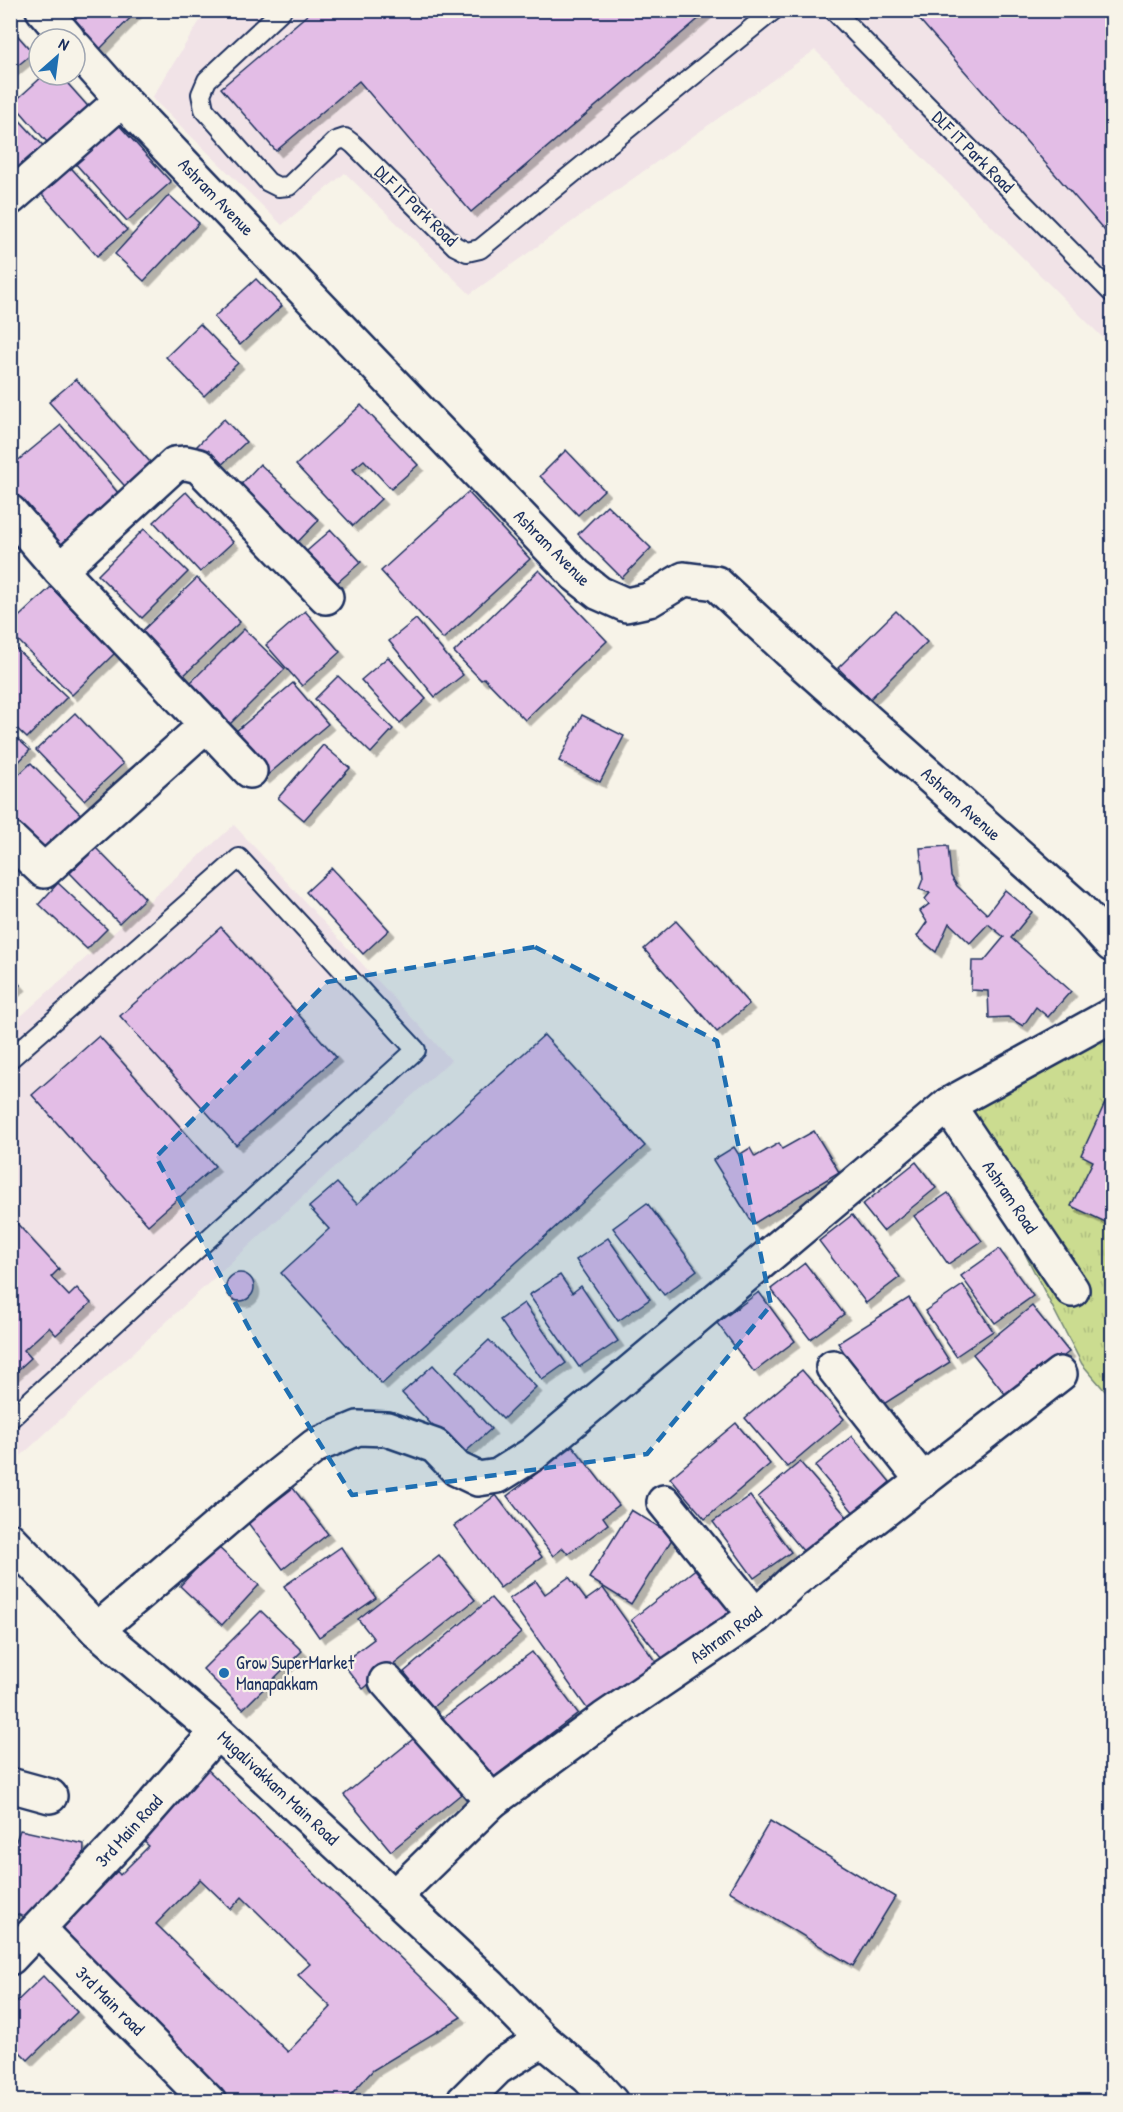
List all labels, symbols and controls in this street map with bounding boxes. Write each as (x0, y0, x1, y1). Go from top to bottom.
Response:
north arrow (27, 27, 87, 87)
text: N (55, 32, 73, 56)
street label: DLF IT Park Road (927, 105, 1020, 198)
street label: Ashram Avenue (173, 152, 260, 241)
street label: DLF IT Park Road (369, 160, 463, 252)
street label: Ashram Avenue (508, 504, 596, 592)
street label: Ashram Avenue (916, 761, 1007, 846)
street label: Ashram Road (977, 1155, 1044, 1238)
street label: Ashram Road (685, 1600, 767, 1669)
place label: Grow SuperMarket Manapakkam (236, 1650, 355, 1696)
marker: Grow SuperMarket Manapakkam (217, 1666, 231, 1680)
street label: Mugalivakkam Main Road (212, 1725, 345, 1851)
street label: 3rd Main Road (89, 1789, 168, 1872)
street label: 3rd Main road (70, 1961, 150, 2041)

